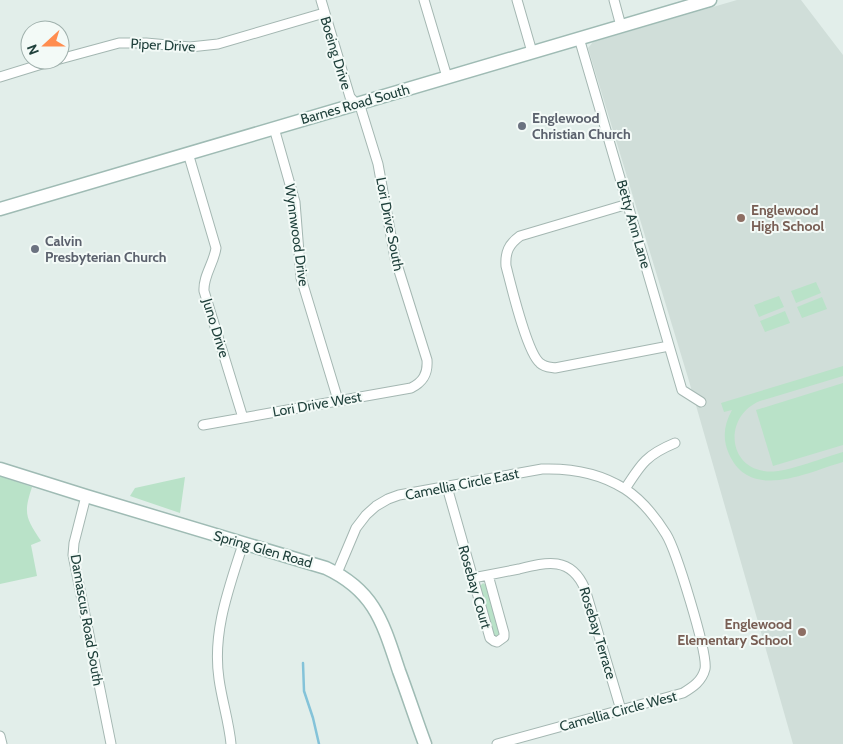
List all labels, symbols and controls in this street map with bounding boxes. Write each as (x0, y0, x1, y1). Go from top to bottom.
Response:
street label: Boeing Drive (316, 14, 356, 92)
north arrow (20, 20, 70, 70)
street label: Piper Drive (130, 34, 196, 56)
text: N (23, 42, 43, 58)
street label: Barnes Road South (298, 80, 412, 128)
place label: Englewood Christian Church (532, 109, 631, 143)
marker: Englewood Christian Church (516, 120, 528, 132)
street label: Lori Drive South (372, 176, 408, 272)
street label: Betty Ann Lane (613, 178, 655, 270)
street label: Wynnwood Drive (281, 182, 313, 288)
place label: Englewood High School (751, 201, 824, 235)
marker: Englewood High School (735, 212, 747, 224)
place label: Calvin Presbyterian Church (45, 232, 167, 266)
marker: Calvin Presbyterian Church (29, 243, 41, 255)
street label: Juno Drive (198, 295, 234, 360)
street label: Lori Drive West (271, 387, 363, 421)
street label: Camellia Circle East (404, 464, 521, 504)
street label: Spring Glen Road (211, 526, 315, 572)
street label: Rosebay Court (455, 543, 496, 631)
street label: Damascus Road South (67, 553, 107, 687)
street label: Rosebay Terrace (575, 585, 621, 681)
place label: Englewood Elementary School (677, 615, 792, 649)
marker: Englewood Elementary School (796, 626, 808, 638)
street label: Camellia Circle West (557, 687, 679, 735)

